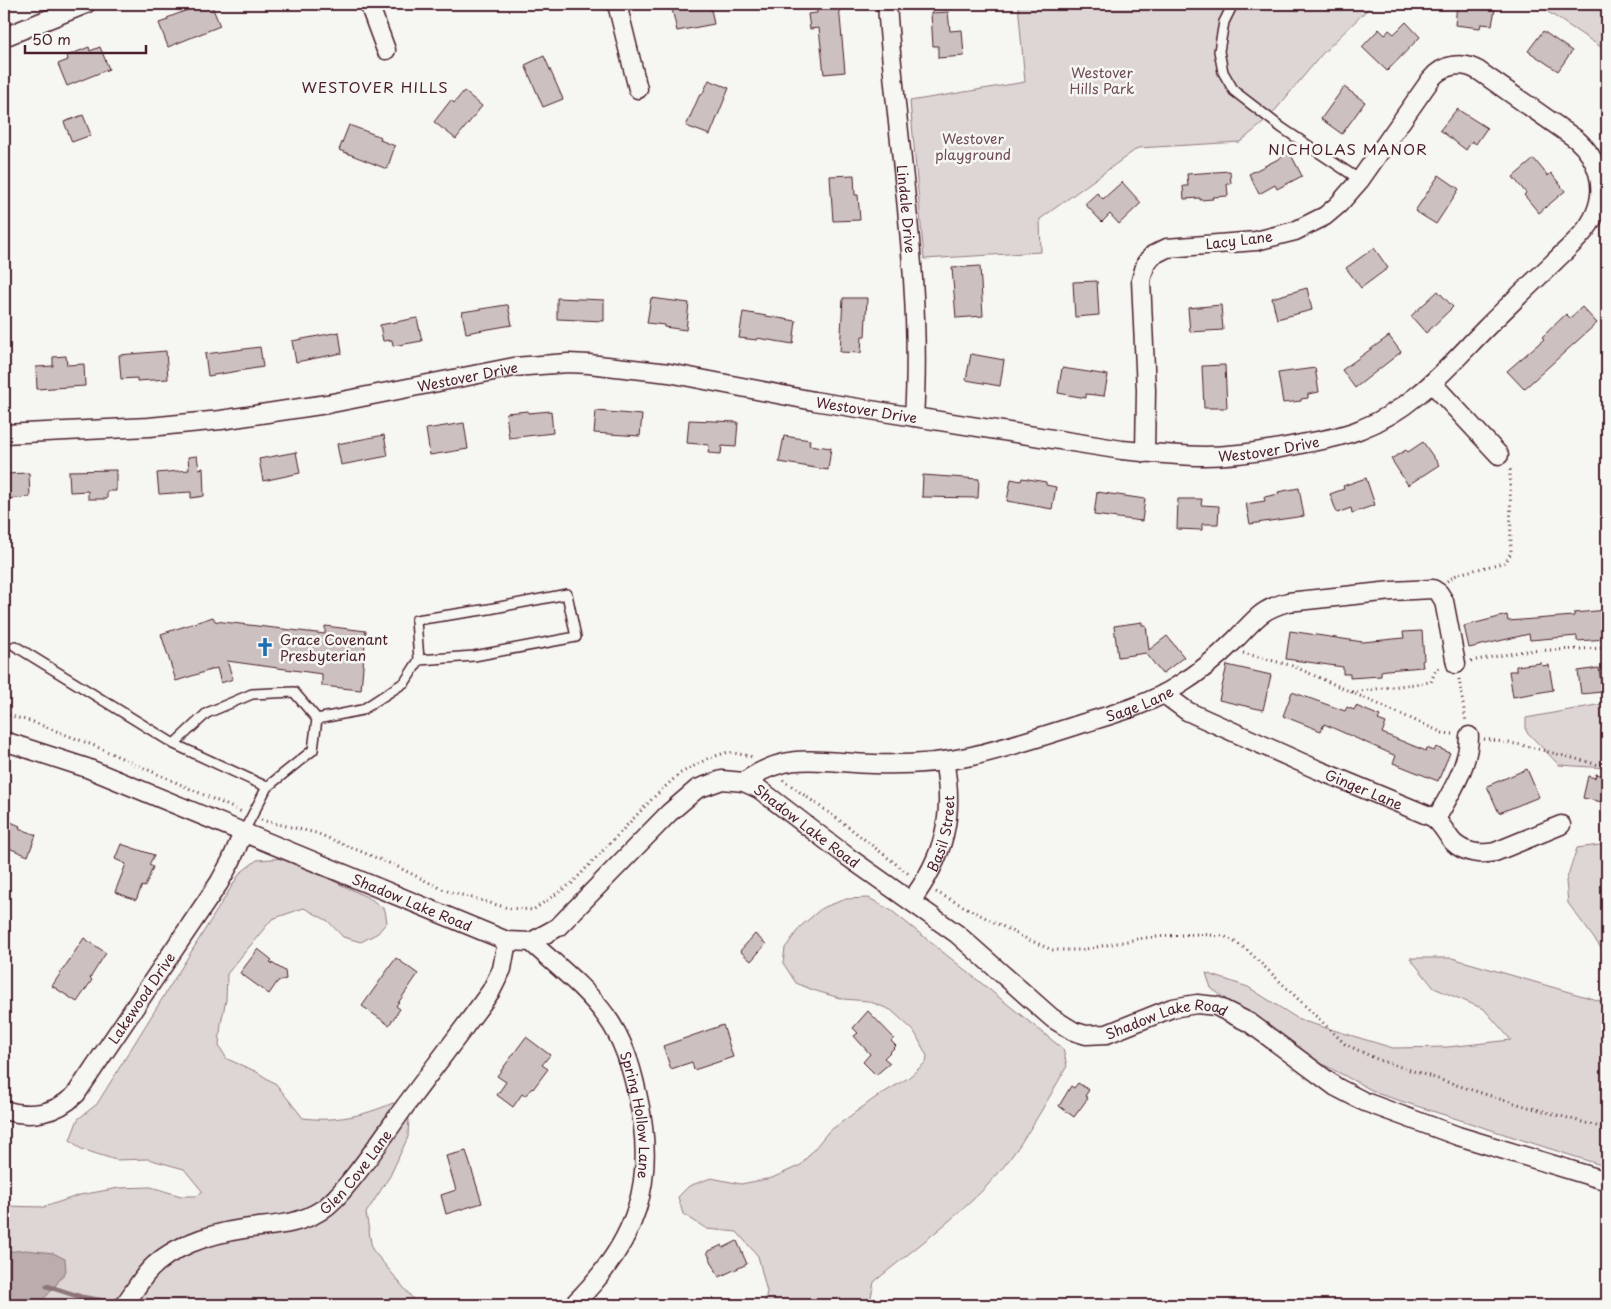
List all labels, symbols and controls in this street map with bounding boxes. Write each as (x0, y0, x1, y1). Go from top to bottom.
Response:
scale bar (25, 22, 146, 54)
text: 50 m (32, 27, 71, 50)
park label: Westover Hills Park (1070, 62, 1135, 99)
district label: WESTOVER HILLS (301, 75, 449, 98)
park label: Westover playground (935, 128, 1011, 165)
district label: NICHOLAS MANOR (1268, 137, 1428, 160)
street label: Lindale Drive (892, 164, 922, 254)
street label: Lacy Lane (1204, 225, 1274, 255)
street label: Westover Drive (415, 356, 519, 396)
street label: Westover Drive (814, 391, 919, 428)
street label: Westover Drive (1217, 430, 1321, 466)
place label: Grace Covenant Presbyterian (280, 629, 388, 666)
church icon: Grace Covenant Presbyterian (254, 636, 276, 658)
street label: Sage Lane (1103, 680, 1177, 726)
street label: Ginger Lane (1322, 763, 1406, 814)
street label: Shadow Lake Road (750, 778, 864, 873)
street label: Basil Street (921, 796, 959, 875)
street label: Shadow Lake Road (349, 868, 475, 936)
street label: Lakewood Drive (103, 948, 180, 1048)
street label: Shadow Lake Road (1102, 993, 1232, 1044)
street label: Spring Hollow Lane (615, 1048, 655, 1180)
street label: Glen Cove Lane (315, 1125, 396, 1219)

